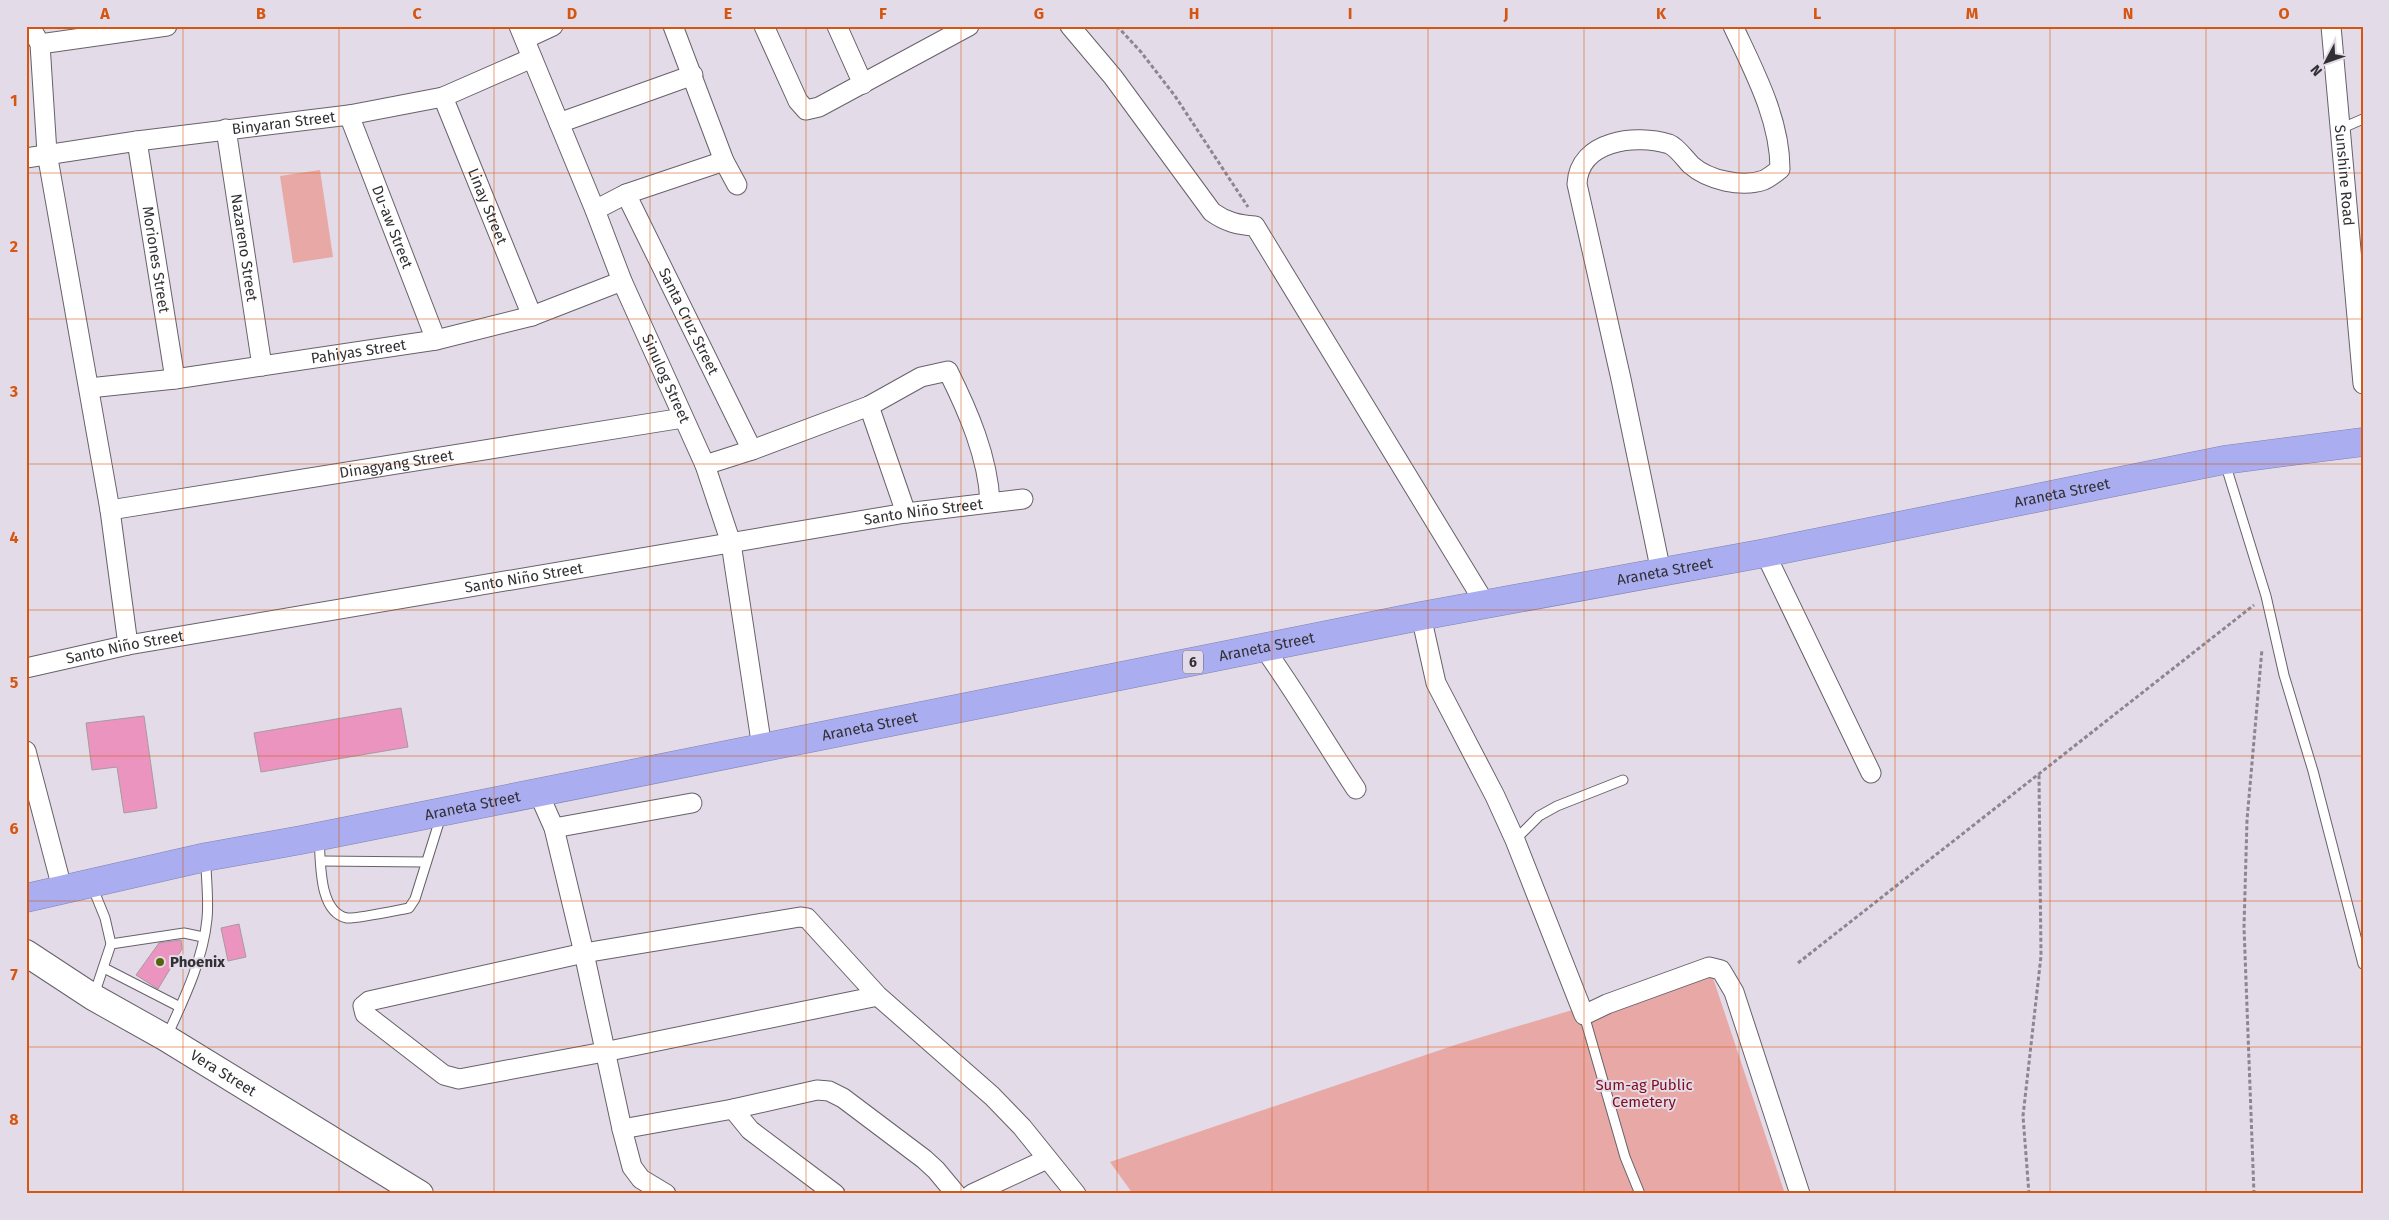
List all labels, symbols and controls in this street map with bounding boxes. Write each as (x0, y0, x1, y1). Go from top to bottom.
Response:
text: A (99, 4, 110, 23)
text: B (256, 4, 266, 23)
text: C (412, 4, 422, 23)
text: D (567, 4, 577, 23)
text: E (724, 4, 732, 23)
text: F (879, 4, 887, 23)
text: G (1034, 4, 1044, 23)
text: H (1189, 4, 1199, 23)
text: I (1348, 4, 1352, 23)
text: J (1502, 4, 1509, 23)
text: K (1656, 4, 1667, 23)
text: L (1813, 4, 1821, 23)
text: M (1966, 4, 1979, 23)
text: N (2123, 4, 2133, 23)
text: O (2278, 4, 2290, 23)
north arrow (2302, 38, 2352, 88)
text: N (2307, 61, 2326, 79)
text: 1 (10, 91, 18, 110)
street label: Binyaran Street (231, 108, 337, 138)
street label: Sunshine Road (2331, 124, 2358, 227)
street label: Linay Street (464, 166, 511, 248)
street label: Du-aw Street (368, 183, 417, 272)
street label: Nazareno Street (227, 193, 261, 303)
street label: Moriones Street (139, 205, 173, 315)
text: 2 (10, 237, 18, 256)
street label: Santa Cruz Street (655, 265, 723, 378)
street label: Sinulog Street (638, 331, 694, 426)
street label: Pahiyas Street (310, 336, 408, 368)
text: 3 (9, 382, 18, 401)
street label: Dinagyang Street (338, 446, 455, 482)
street label: Araneta Street (2013, 474, 2112, 511)
street label: Santo Niño Street (862, 495, 984, 529)
text: 4 (9, 528, 19, 547)
street label: Araneta Street (1615, 554, 1715, 589)
street label: Santo Niño Street (463, 559, 585, 597)
street label: Santo Niño Street (64, 627, 186, 668)
street label: Araneta Street (1217, 628, 1317, 665)
road number: 6 (1183, 650, 1203, 674)
text: 5 (10, 673, 19, 692)
street label: Araneta Street (820, 708, 920, 745)
street label: Araneta Street (423, 787, 522, 824)
text: 6 (9, 819, 19, 838)
place label: Phoenix (170, 953, 225, 971)
marker: Phoenix (154, 956, 166, 968)
text: 7 (10, 965, 18, 984)
street label: Vera Street (187, 1046, 260, 1101)
park label: Sum-ag Public Cemetery (1595, 1076, 1693, 1111)
text: 8 (9, 1110, 19, 1129)

